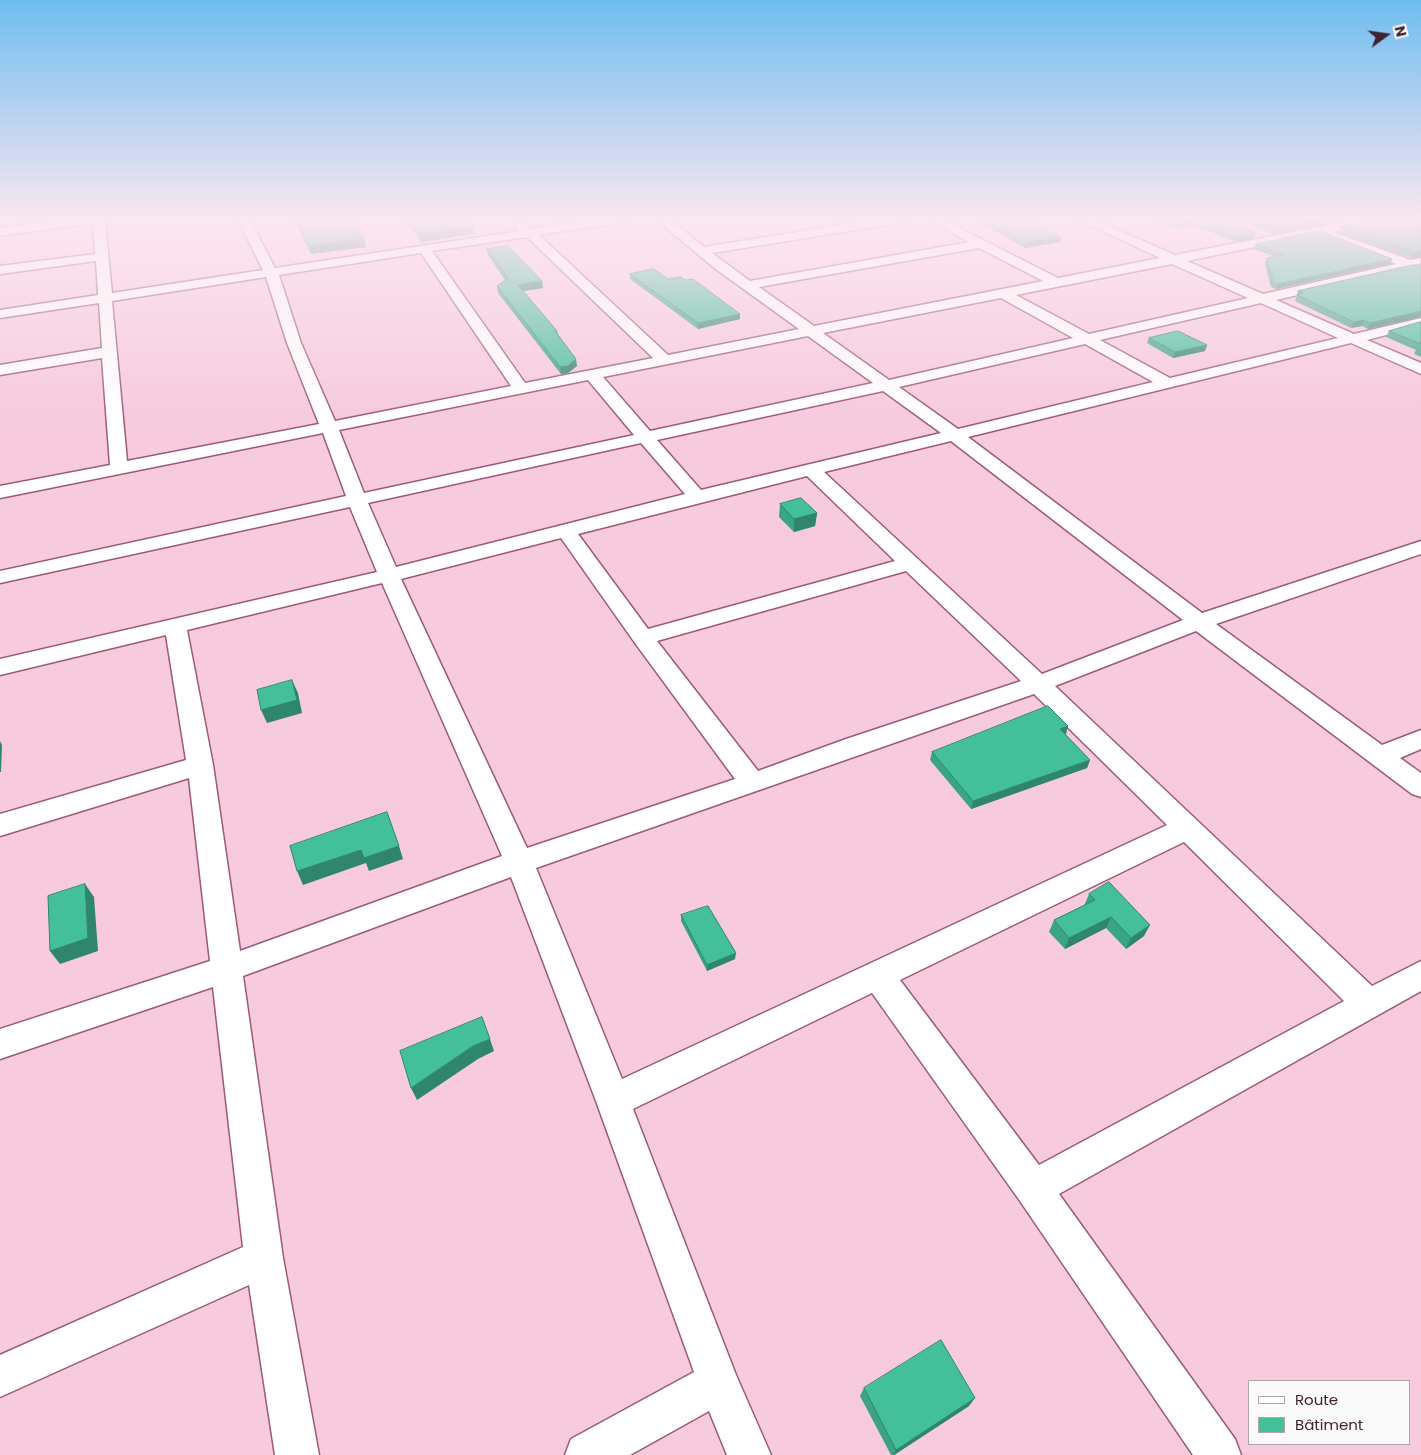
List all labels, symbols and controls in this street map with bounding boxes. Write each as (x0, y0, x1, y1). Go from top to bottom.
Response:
north arrow (1361, 10, 1411, 60)
text: N (1390, 24, 1412, 39)
legend (1248, 1380, 1411, 1445)
text: Route (1295, 1389, 1338, 1410)
text: Bâtiment (1295, 1414, 1363, 1435)

